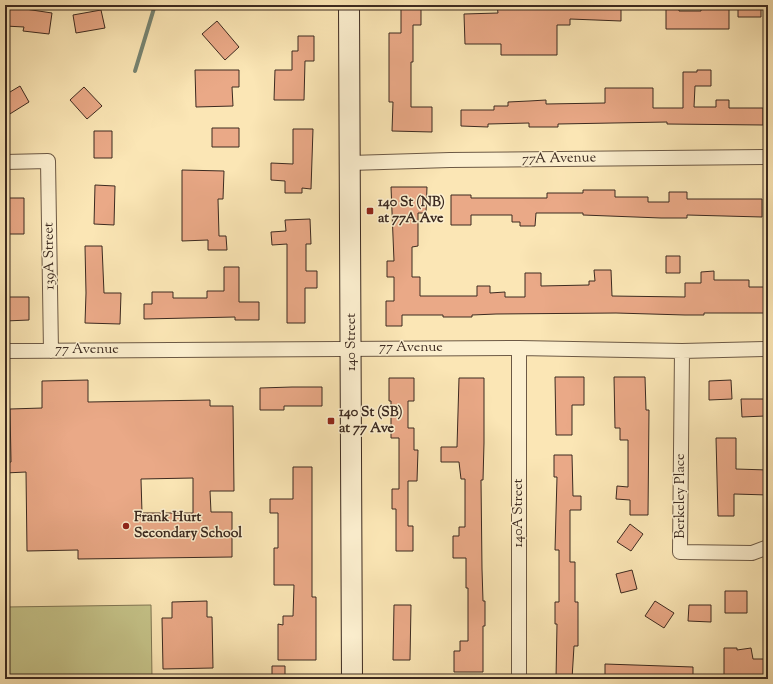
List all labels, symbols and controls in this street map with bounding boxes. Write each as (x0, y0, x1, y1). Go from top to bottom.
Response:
street label: 77A Avenue (522, 148, 596, 170)
place label: 140 St (NB) at 77A Ave (378, 193, 445, 229)
marker: 140 St (NB) at 77A Ave (365, 206, 375, 216)
street label: 139A Street (39, 222, 61, 290)
street label: 140 Street (342, 313, 362, 371)
street label: 77 Avenue (379, 338, 443, 358)
street label: 77 Avenue (55, 340, 119, 360)
place label: 140 St (SB) at 77 Ave (339, 403, 403, 439)
marker: 140 St (SB) at 77 Ave (326, 416, 336, 426)
street label: Berkeley Place (671, 453, 691, 539)
street label: 140A Street (509, 478, 529, 547)
place label: Frank Hurt Secondary School (134, 508, 242, 544)
marker: Frank Hurt Secondary School (121, 521, 131, 531)

